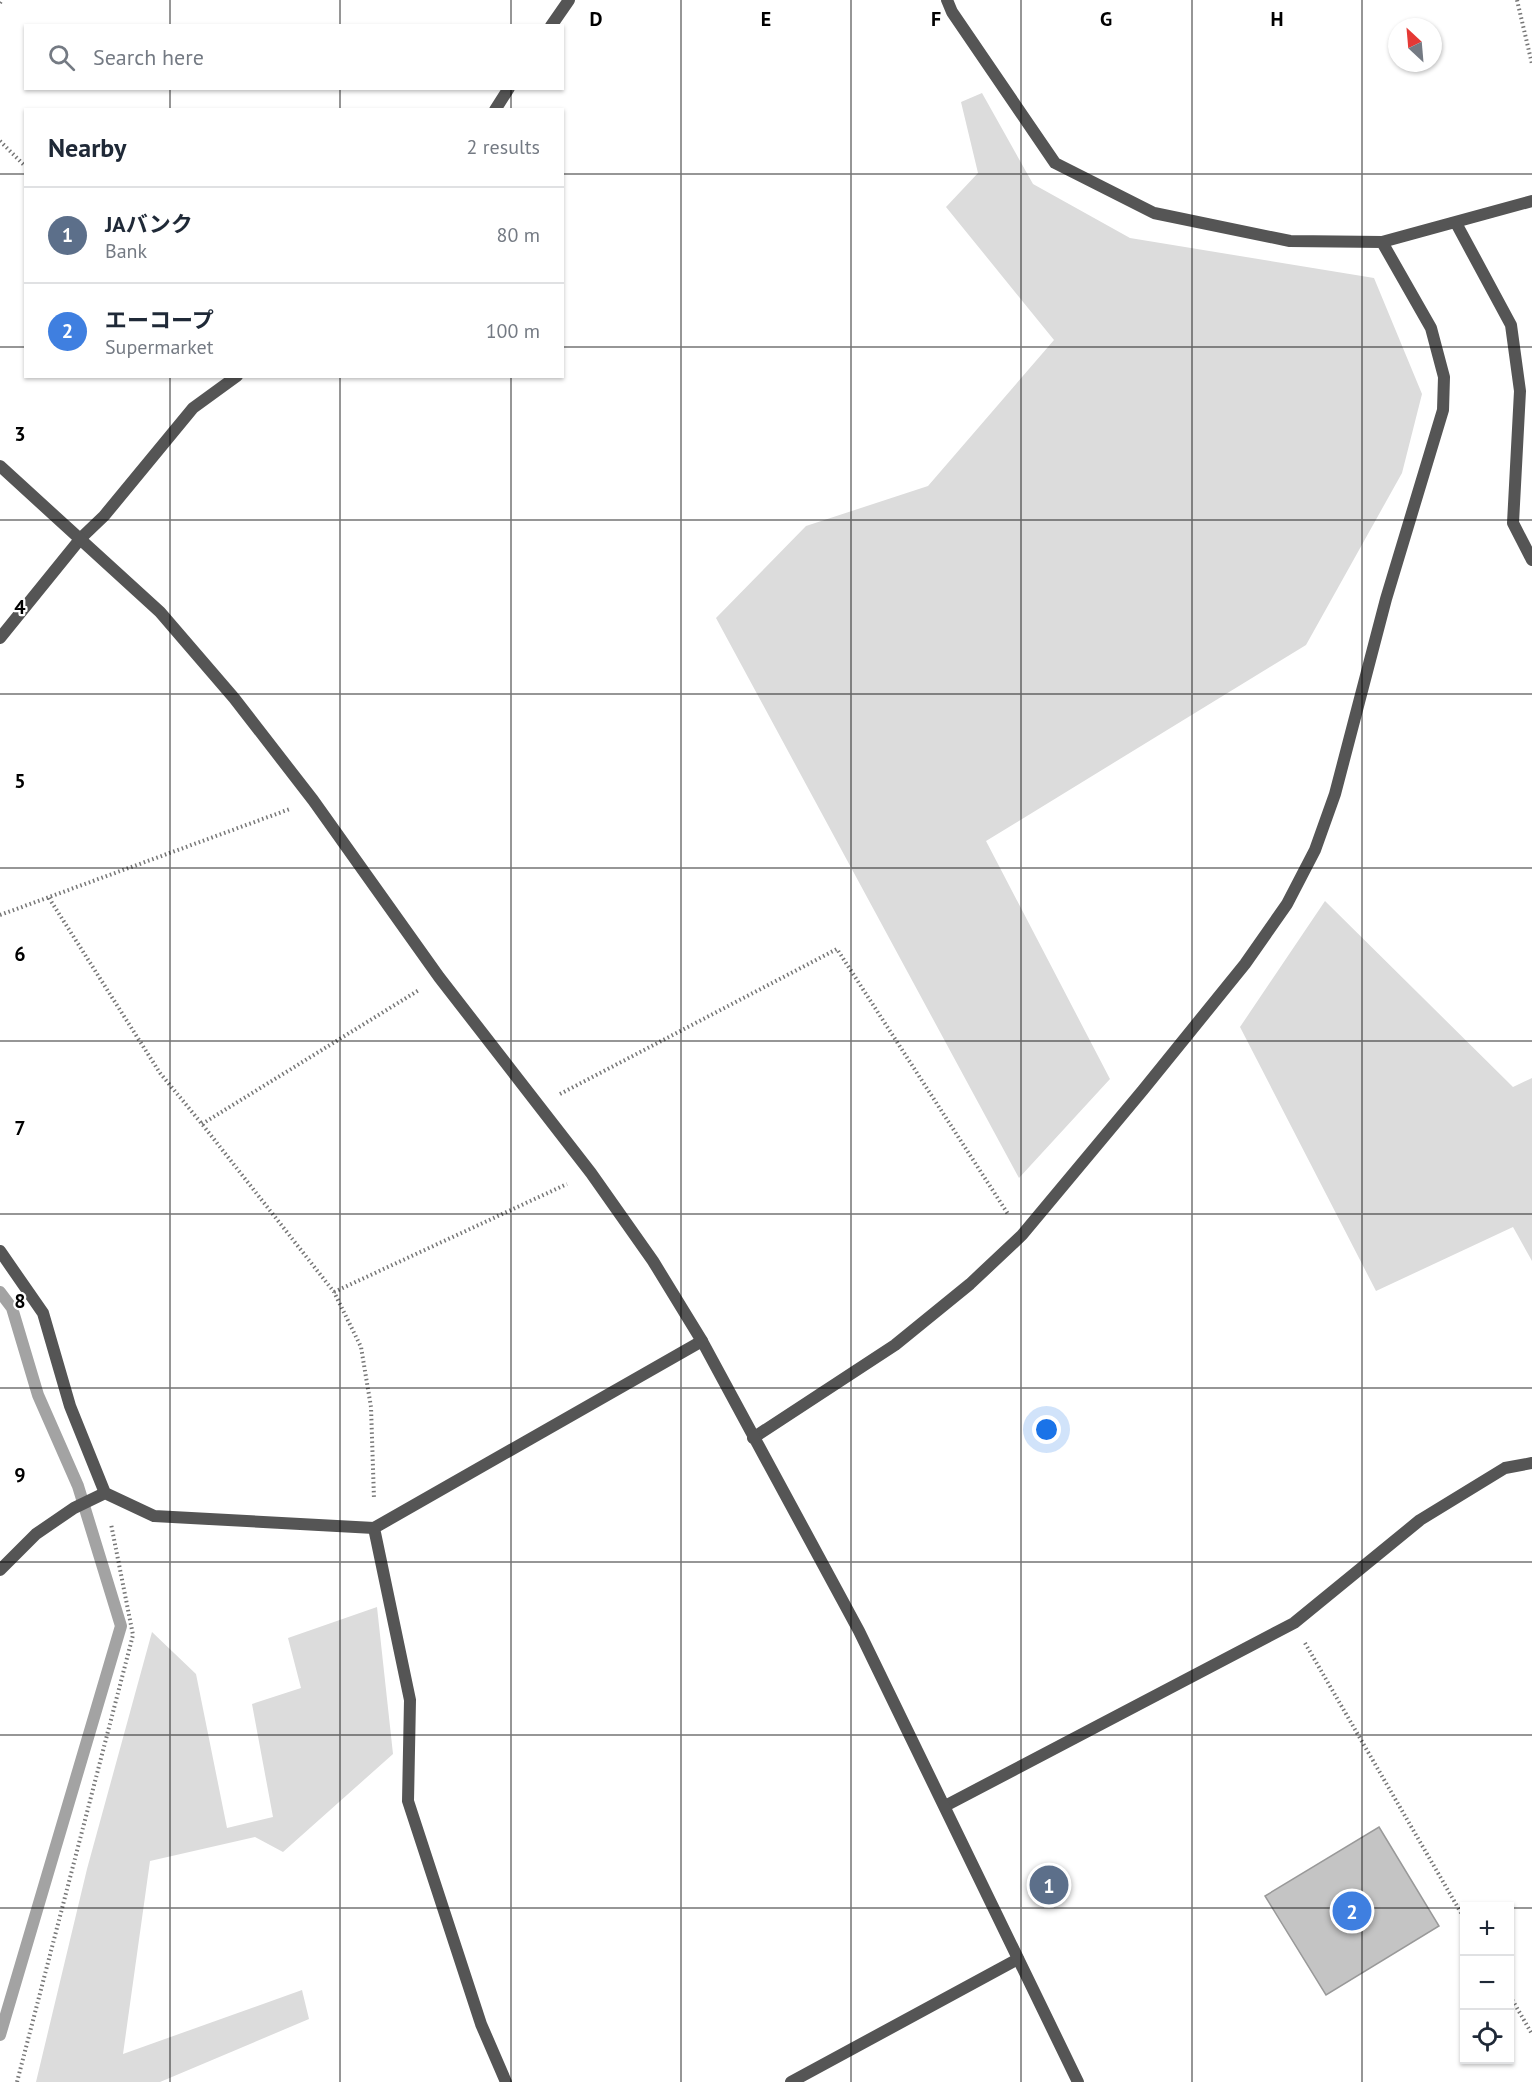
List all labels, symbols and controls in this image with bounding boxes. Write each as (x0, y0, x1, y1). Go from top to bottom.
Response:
text: D (590, 6, 603, 32)
text: E (761, 6, 771, 32)
text: F (931, 6, 941, 32)
text: G (1100, 6, 1112, 32)
text: H (1270, 6, 1284, 32)
north arrow (1388, 18, 1442, 72)
search box (24, 24, 564, 90)
icon: search (45, 41, 78, 74)
text: Search here (93, 43, 204, 71)
text: Nearby (48, 131, 126, 164)
text: 2 results (467, 134, 540, 160)
text: JAバンク (105, 210, 193, 238)
text: 1 (62, 222, 73, 248)
text: 80 m (497, 222, 540, 248)
text: Bank (105, 238, 147, 264)
text: エーコープ (105, 306, 214, 334)
text: 2 (62, 318, 73, 344)
text: 100 m (486, 318, 540, 344)
text: Supermarket (105, 334, 213, 360)
text: 3 (14, 421, 26, 447)
text: 4 (14, 594, 26, 620)
text: 5 (14, 768, 26, 794)
text: 6 (14, 941, 26, 967)
text: 7 (14, 1115, 26, 1141)
text: 8 (14, 1288, 26, 1314)
your location (1032, 1415, 1061, 1444)
text: 9 (14, 1462, 26, 1488)
pin: 1 (1030, 1862, 1068, 1908)
pin: 2 (1332, 1888, 1372, 1934)
map controls (1460, 1902, 1514, 2064)
button: + (1460, 1902, 1514, 1956)
button: − (1460, 1956, 1514, 2010)
button: locate (1460, 2010, 1514, 2064)

